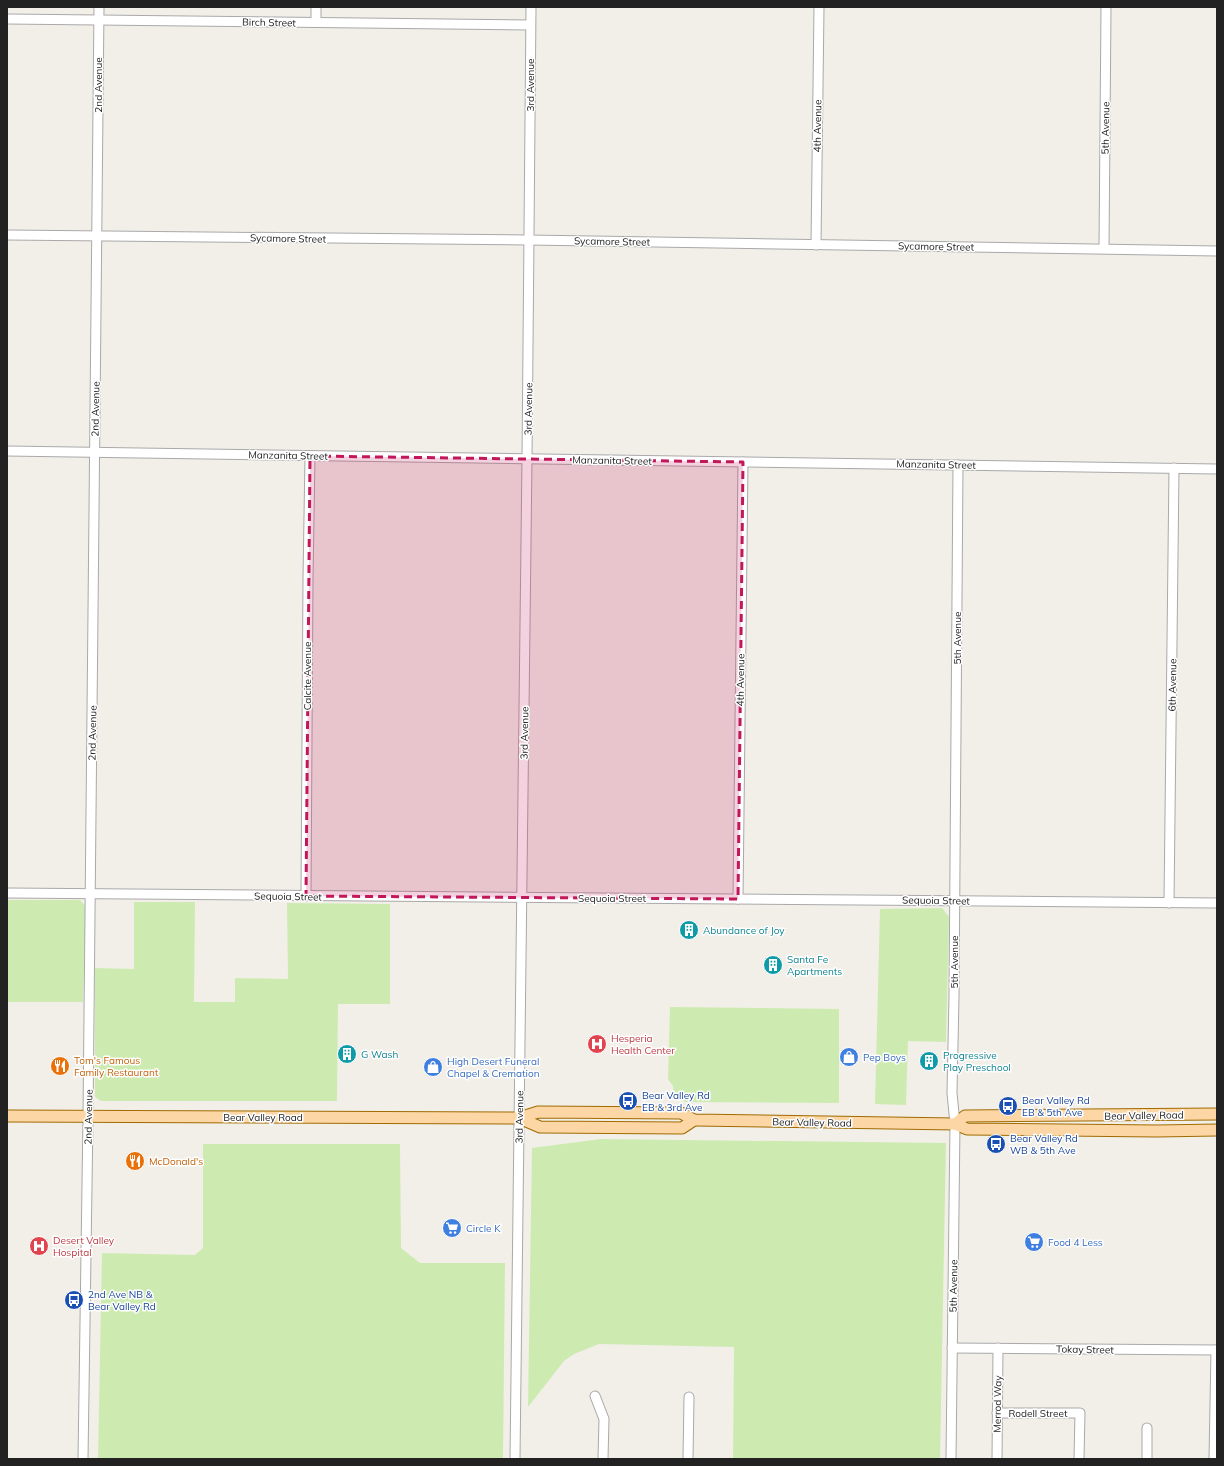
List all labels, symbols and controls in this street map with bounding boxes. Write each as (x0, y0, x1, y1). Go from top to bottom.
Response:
street label: Birch Street (242, 16, 297, 29)
street label: 2nd Avenue (92, 57, 105, 113)
street label: 3rd Avenue (524, 58, 537, 112)
street label: 4th Avenue (811, 99, 824, 153)
street label: 5th Avenue (1099, 101, 1112, 155)
street label: Sycamore Street (250, 231, 327, 246)
street label: Sycamore Street (574, 234, 651, 249)
street label: Sycamore Street (898, 239, 975, 254)
street label: 2nd Avenue (89, 381, 102, 437)
street label: 3rd Avenue (522, 382, 535, 436)
street label: Manzanita Street (248, 448, 328, 463)
street label: Manzanita Street (572, 453, 652, 468)
street label: Manzanita Street (896, 457, 976, 472)
street label: 5th Avenue (951, 612, 964, 664)
street label: Calcite Avenue (301, 642, 314, 710)
street label: 4th Avenue (734, 653, 747, 707)
street label: 6th Avenue (1166, 658, 1179, 712)
street label: 2nd Avenue (86, 705, 99, 761)
street label: 3rd Avenue (518, 706, 531, 760)
street label: Sequoia Street (254, 889, 322, 904)
street label: Sequoia Street (578, 892, 646, 905)
street label: Sequoia Street (902, 893, 970, 908)
building icon: Abundance of Joy (678, 919, 700, 941)
place label: Abundance of Joy (703, 924, 785, 937)
street label: 5th Avenue (948, 936, 961, 988)
place label: Santa Fe Apartments (787, 953, 842, 978)
building icon: Santa Fe Apartments (762, 954, 784, 976)
place label: Hesperia Health Center (611, 1032, 675, 1057)
hospital icon: Hesperia Health Center (586, 1033, 608, 1055)
building icon: G Wash (336, 1043, 358, 1065)
shop icon: Pep Boys (838, 1046, 860, 1068)
place label: G Wash (361, 1048, 398, 1061)
place label: Progressive Play Preschool (943, 1049, 1011, 1074)
building icon: Progressive Play Preschool (918, 1050, 940, 1072)
place label: Pep Boys (863, 1051, 906, 1064)
place label: Tom's Famous Family Restaurant (74, 1054, 159, 1079)
restaurant icon: Tom's Famous Family Restaurant (49, 1055, 71, 1077)
place label: High Desert Funeral Chapel & Cremation (447, 1055, 540, 1080)
shop icon: High Desert Funeral Chapel & Cremation (422, 1056, 444, 1078)
street label: 2nd Avenue (82, 1089, 95, 1145)
place label: Bear Valley Rd EB & 3rd Ave (642, 1089, 710, 1114)
street label: 3rd Avenue (513, 1090, 526, 1144)
bus stop icon: Bear Valley Rd EB & 3rd Ave (617, 1090, 639, 1112)
place label: Bear Valley Rd EB & 5th Ave (1022, 1094, 1090, 1119)
bus stop icon: Bear Valley Rd EB & 5th Ave (997, 1095, 1019, 1117)
street label: Bear Valley Road (1104, 1108, 1184, 1123)
street label: Bear Valley Road (223, 1111, 303, 1124)
street label: Bear Valley Road (772, 1115, 852, 1130)
place label: Bear Valley Rd WB & 5th Ave (1010, 1132, 1078, 1157)
bus stop icon: Bear Valley Rd WB & 5th Ave (985, 1133, 1007, 1155)
restaurant icon: McDonald's (124, 1150, 146, 1172)
place label: McDonald's (149, 1155, 203, 1168)
supermarket icon: Circle K (441, 1217, 463, 1239)
place label: Circle K (466, 1222, 501, 1235)
supermarket icon: Food 4 Less (1023, 1231, 1045, 1253)
place label: Desert Valley Hospital (53, 1234, 115, 1259)
hospital icon: Desert Valley Hospital (28, 1235, 50, 1257)
place label: Food 4 Less (1048, 1236, 1103, 1249)
street label: 5th Avenue (947, 1259, 960, 1313)
place label: 2nd Ave NB & Bear Valley Rd (88, 1288, 156, 1313)
bus stop icon: 2nd Ave NB & Bear Valley Rd (63, 1289, 85, 1311)
street label: Tokay Street (1056, 1342, 1114, 1357)
street label: Merrod Way (991, 1375, 1005, 1433)
street label: Rodell Street (1009, 1407, 1068, 1420)

